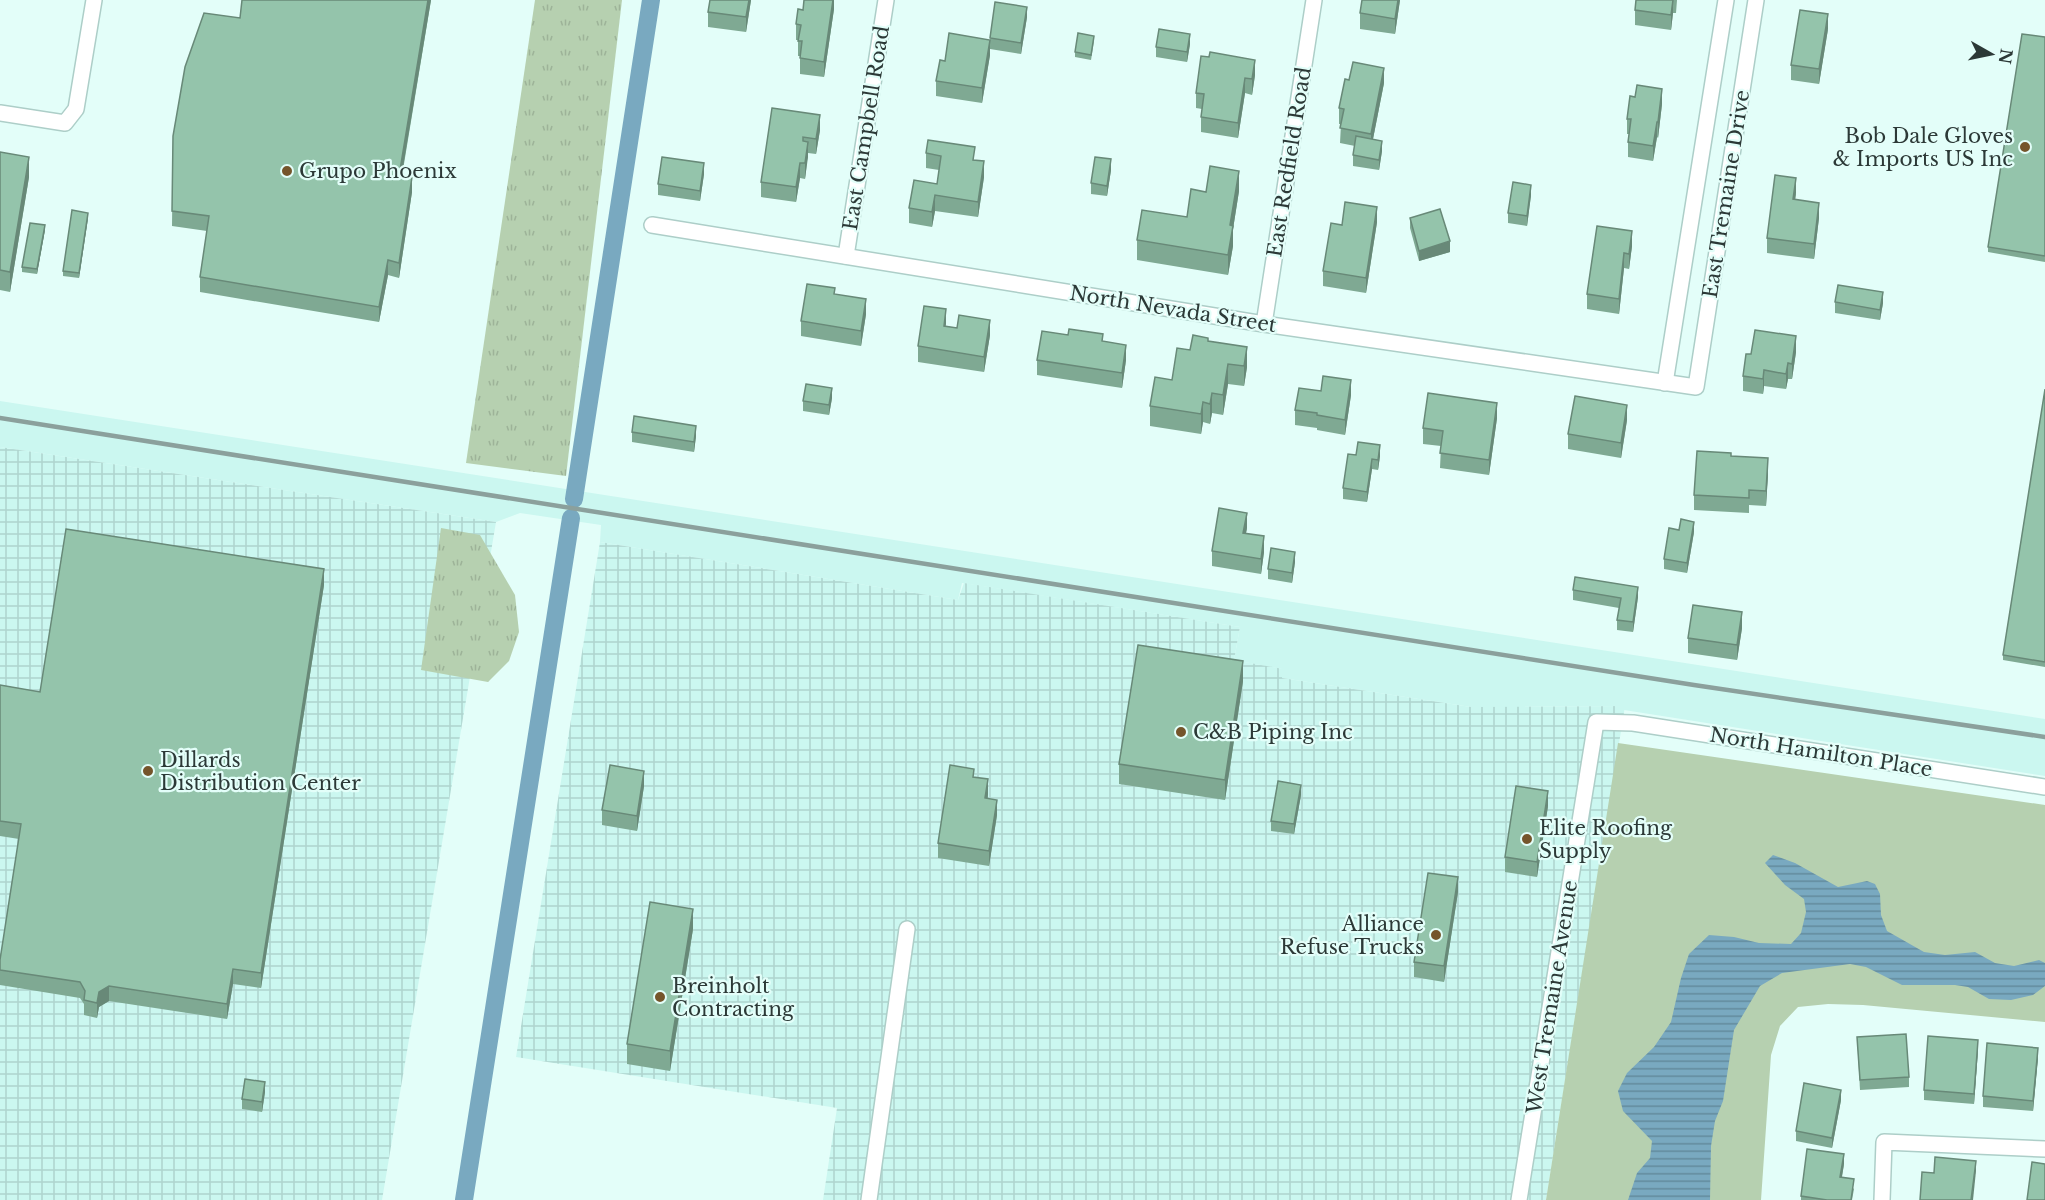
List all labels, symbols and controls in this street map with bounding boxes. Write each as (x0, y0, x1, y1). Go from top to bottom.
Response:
street label: East Campbell Road (838, 24, 894, 232)
north arrow (1961, 24, 2021, 84)
text: N (1995, 47, 2017, 65)
street label: East Redfield Road (1262, 65, 1316, 259)
street label: East Tremaine Drive (1698, 88, 1754, 300)
place label: Bob Dale Gloves & Imports US Inc (1833, 124, 2013, 171)
marker: Bob Dale Gloves & Imports US Inc (2018, 140, 2032, 154)
place label: Grupo Phoenix (299, 159, 457, 183)
marker: Grupo Phoenix (280, 164, 294, 178)
street label: North Nevada Street (1068, 281, 1279, 337)
place label: C&B Piping Inc (1193, 720, 1353, 744)
street label: North Hamilton Place (1708, 723, 1934, 781)
marker: C&B Piping Inc (1174, 725, 1188, 739)
place label: Dillards Distribution Center (160, 748, 361, 795)
marker: Dillards Distribution Center (141, 764, 155, 778)
place label: Elite Roofing Supply (1539, 816, 1673, 863)
marker: Elite Roofing Supply (1520, 832, 1534, 846)
street label: West Tremaine Avenue (1522, 878, 1582, 1117)
place label: Alliance Refuse Trucks (1280, 912, 1424, 959)
marker: Alliance Refuse Trucks (1429, 928, 1443, 942)
place label: Breinholt Contracting (672, 974, 795, 1021)
marker: Breinholt Contracting (653, 990, 667, 1004)

